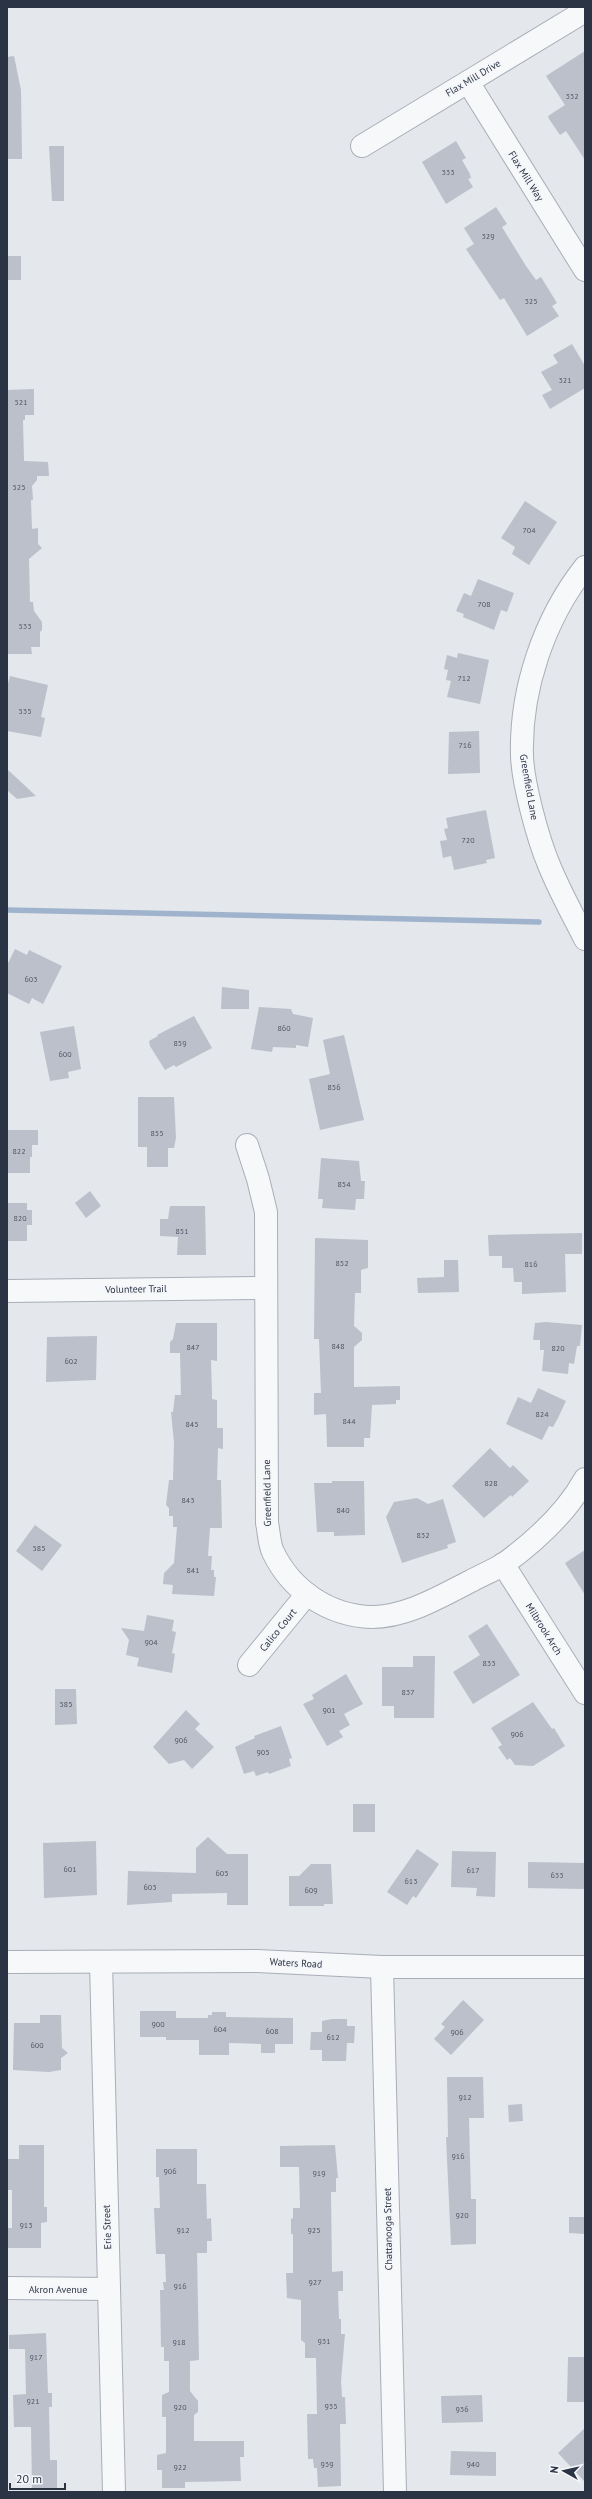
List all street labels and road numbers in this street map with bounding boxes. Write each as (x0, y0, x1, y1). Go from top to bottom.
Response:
street label: Flax Mill Drive (443, 56, 503, 100)
street label: Flax Mill Way (505, 148, 547, 204)
street label: Greenfield Lane (517, 753, 541, 821)
street label: Volunteer Trail (104, 1282, 167, 1296)
street label: Greenfield Lane (260, 1459, 274, 1527)
street label: Milbrook Arch (523, 1600, 565, 1658)
street label: Calico Court (257, 1605, 300, 1654)
street label: Waters Road (269, 1955, 323, 1971)
street label: Chattanooga Street (381, 2187, 395, 2270)
street label: Erie Street (100, 2204, 114, 2250)
street label: Akron Avenue (29, 2283, 87, 2296)

